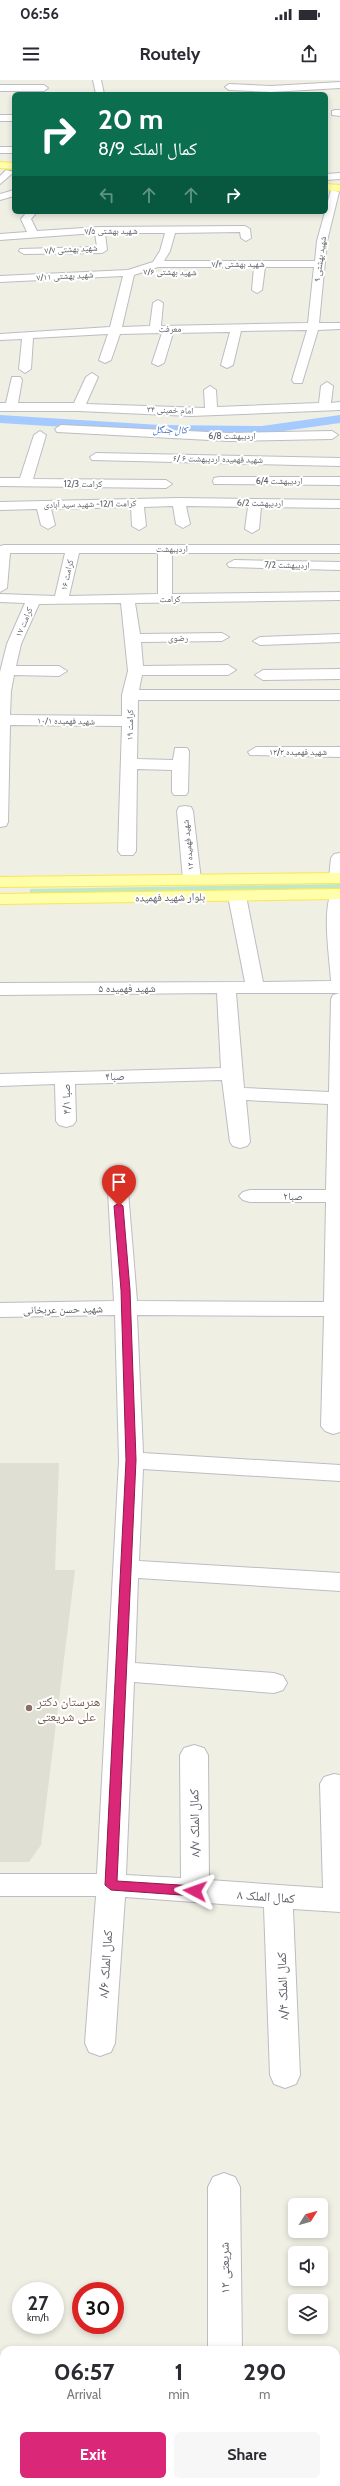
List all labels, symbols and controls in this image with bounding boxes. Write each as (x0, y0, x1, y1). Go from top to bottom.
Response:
text: 06:56 (20, 5, 59, 23)
icon: menu (20, 43, 42, 65)
text: Routely (140, 43, 200, 65)
icon: share (298, 43, 320, 65)
text: 20 m (98, 102, 163, 136)
icon: right (32, 108, 84, 160)
text: کمال الملک 8/9 (98, 138, 197, 160)
icon: left (96, 184, 118, 206)
icon: ahead (138, 184, 160, 206)
icon: ahead (180, 184, 202, 206)
icon: right (222, 184, 244, 206)
street label: شهید بهشتی ۷/۵ (84, 225, 138, 236)
street label: شهید بهشتی ۹ (311, 235, 328, 283)
street label: شهید بهشتی ۷/۷ (44, 242, 98, 256)
street label: شهید بهشتی ۷/۴ (211, 258, 265, 269)
street label: شهید بهشتی ۷/۶ (143, 266, 197, 278)
street label: شهید بهشتی ۷/۱۱ (36, 269, 94, 283)
street label: معرفت (159, 323, 181, 334)
street label: امام خمینی ۳۴ (146, 403, 193, 418)
water label: کال جنگل (153, 423, 189, 436)
street label: اردیبهشت 6/8 (208, 430, 256, 441)
street label: شهید فهمیده اردیبهشت ۶ /۶ (173, 452, 263, 465)
street label: اردیبهشت 6/4 (256, 475, 302, 486)
street label: کرامت 12/3 (64, 478, 102, 489)
street label: کرامت 12/1- شهید سید آبادی (43, 497, 137, 510)
street label: اردیبهشت 6/2 (237, 497, 283, 509)
street label: اردیبهشت (156, 543, 188, 554)
street label: کرامت ۱۶ (58, 558, 75, 591)
street label: اردیبهشت 7/2 (264, 559, 310, 571)
street label: کرامت (159, 593, 181, 604)
street label: کرامت ۱۷ (12, 605, 35, 638)
street label: رضوی (168, 632, 189, 643)
street label: کرامت ۱۹ (124, 709, 135, 741)
street label: شهید فهمیده ۱۰/۱ (37, 714, 95, 727)
street label: شهید فهمیده ۱۲/۲ (269, 746, 327, 757)
street label: شهید فهمیده ۱۲ (179, 819, 196, 871)
street label: بلوار شهید فهمیده (135, 889, 205, 905)
street label: شهید فهمیده ۵ (98, 981, 156, 995)
street label: صبا۴ (105, 1069, 125, 1083)
street label: صبا ۴/۱ (59, 1084, 73, 1114)
pin (102, 1165, 136, 1206)
icon: arrive (108, 1171, 130, 1193)
street label: صبا۲ (283, 1189, 303, 1203)
street label: شهید حسن عربخانی (23, 1301, 103, 1317)
place label: هنرستان دکتر علی شریعتی (36, 1693, 100, 1725)
marker: هنرستان دکتر علی شریعتی (24, 1703, 34, 1713)
street label: کمال الملک ۸/۷ (185, 1788, 204, 1857)
position arrow (174, 1870, 216, 1912)
street label: کمال الملک ۸ (236, 1886, 296, 1907)
street label: کمال الملک ۸/۶ (95, 1929, 116, 1999)
street label: کمال الملک ۸/۴ (273, 1951, 292, 2020)
north arrow (288, 2198, 328, 2238)
map controls (288, 2198, 328, 2334)
street label: شریعتی ۱۲ (216, 2242, 233, 2294)
button: sound (288, 2246, 328, 2286)
speed limit sign: 30 (72, 2282, 124, 2334)
text: 27 (28, 2291, 48, 2315)
button: layers (288, 2294, 328, 2334)
text: km/h (27, 2311, 49, 2324)
text: 06:57 (54, 2357, 115, 2386)
text: 1 (174, 2357, 183, 2386)
text: 290 (243, 2357, 286, 2386)
text: Arrival (67, 2386, 101, 2402)
text: min (168, 2386, 190, 2402)
text: m (259, 2386, 270, 2402)
button: Exit (20, 2432, 166, 2478)
button: Share (174, 2432, 320, 2478)

